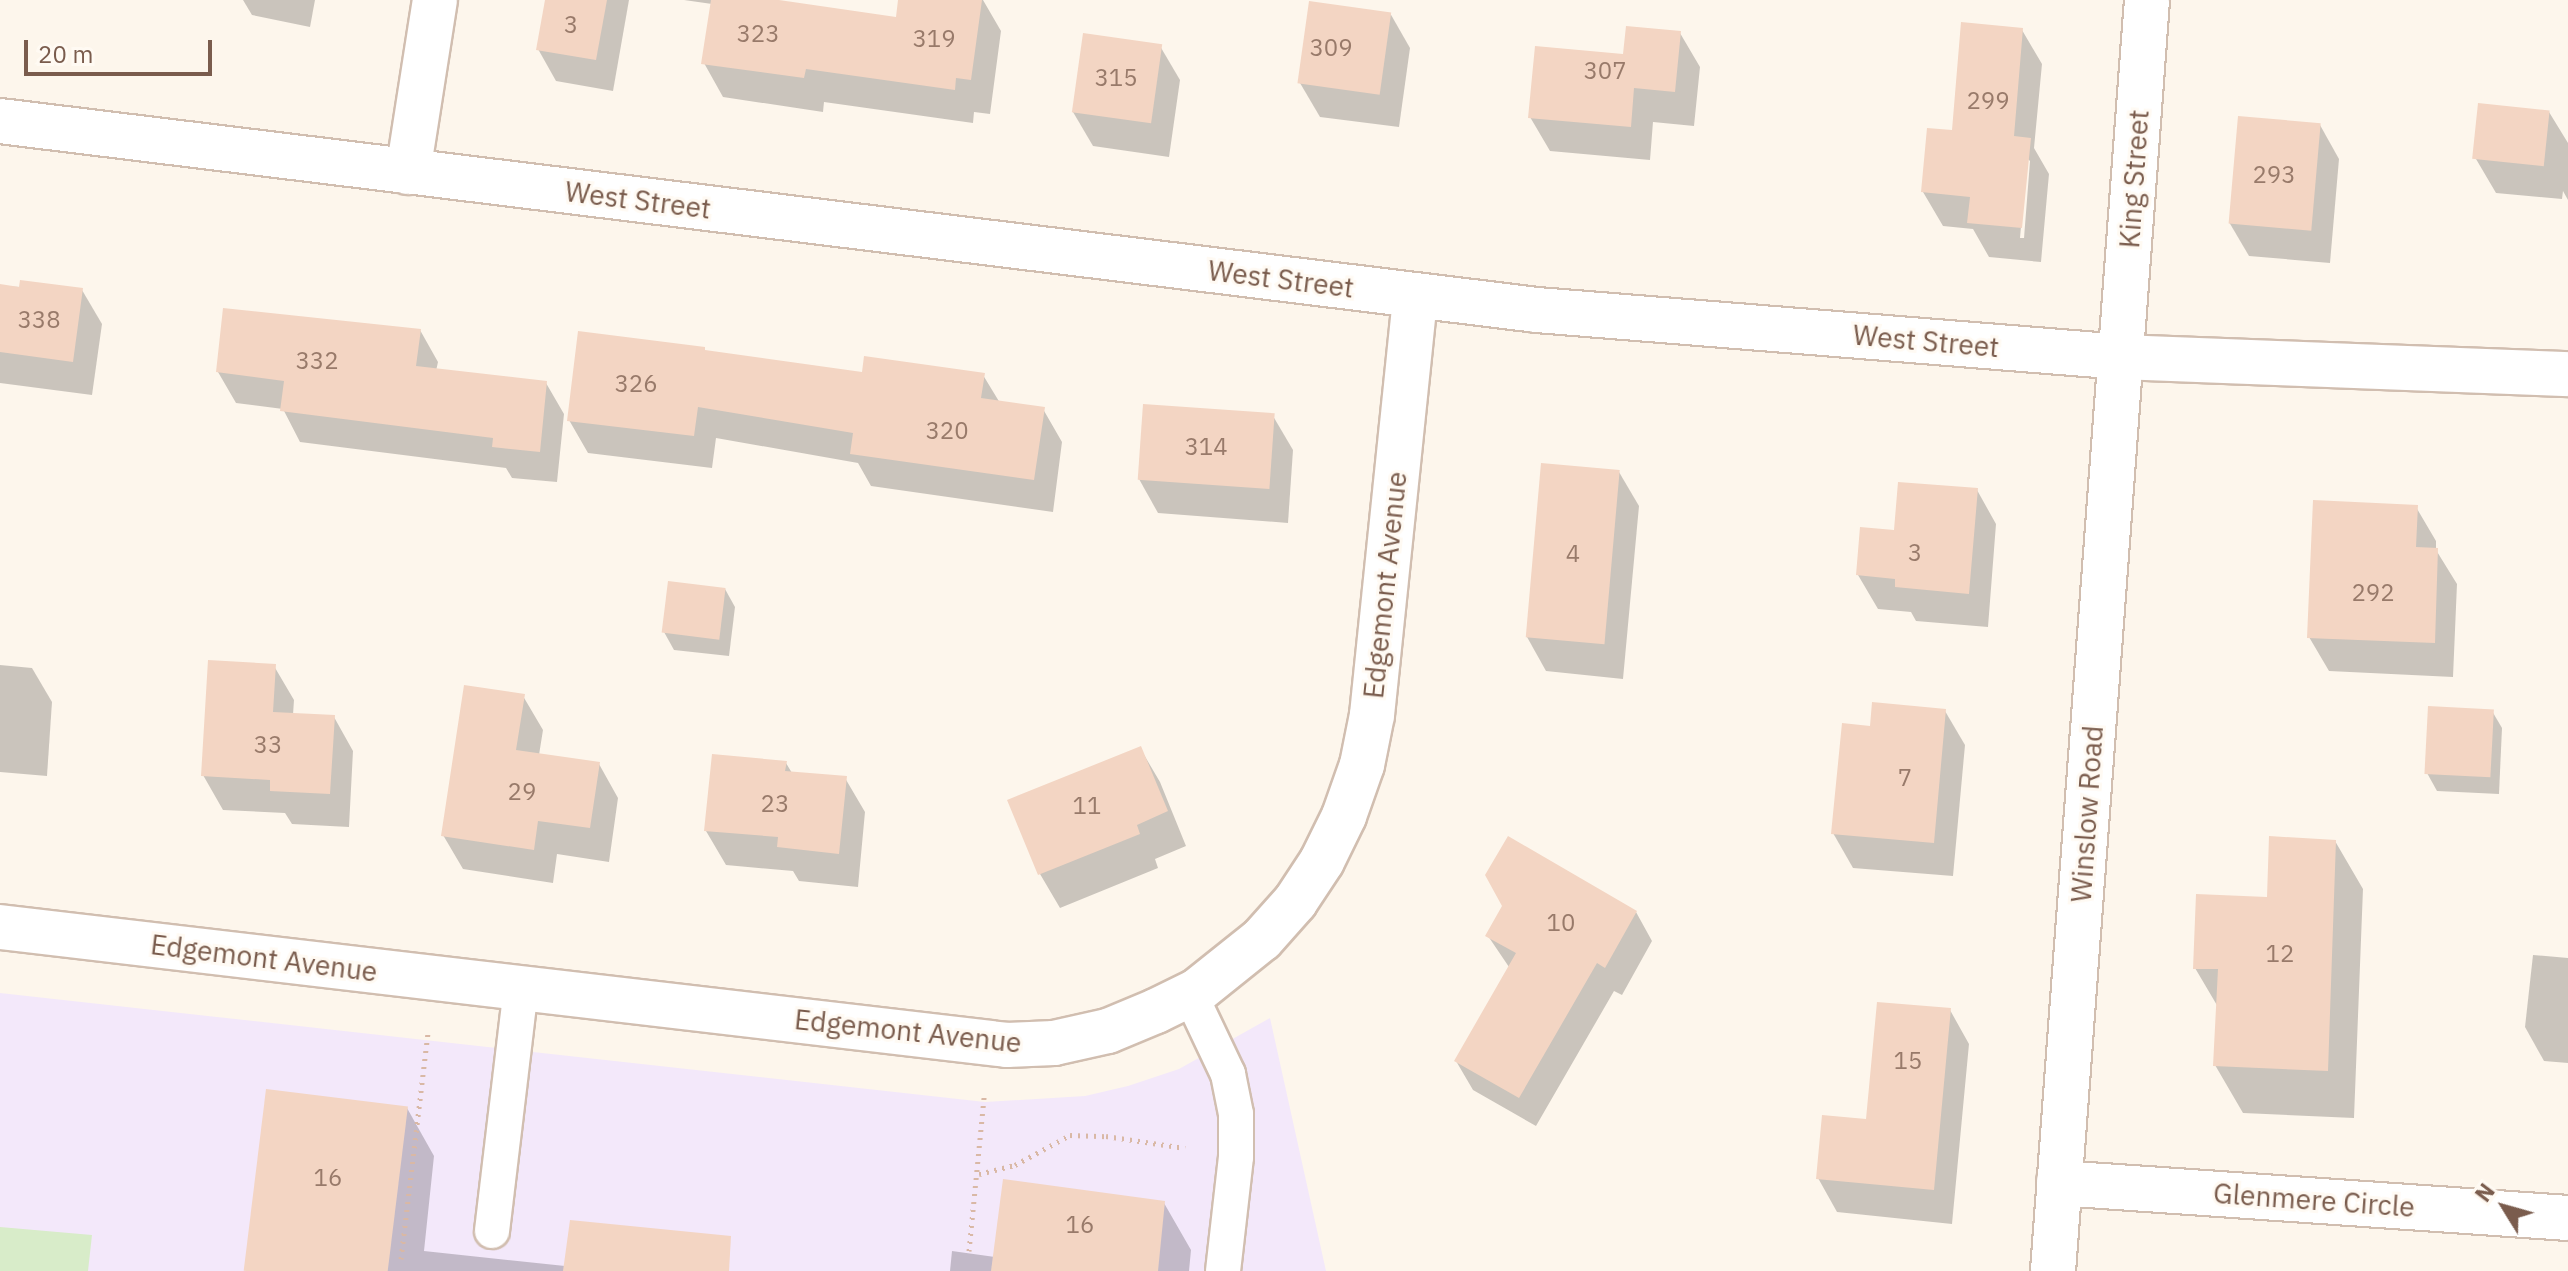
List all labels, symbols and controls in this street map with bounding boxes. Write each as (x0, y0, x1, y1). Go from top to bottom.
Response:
house number: 3 (564, 11, 578, 39)
house number: 323 (736, 20, 780, 48)
scale bar (28, 24, 216, 74)
house number: 319 (912, 25, 956, 53)
house number: 309 (1309, 34, 1353, 62)
text: 20 m (38, 38, 93, 70)
house number: 307 (1583, 57, 1627, 85)
house number: 315 (1094, 64, 1138, 92)
house number: 299 (1966, 87, 2010, 115)
street label: King Street (2112, 109, 2156, 249)
house number: 293 (2252, 161, 2296, 189)
street label: West Street (563, 174, 713, 226)
street label: West Street (1206, 253, 1356, 305)
house number: 338 (17, 306, 61, 334)
street label: West Street (1852, 318, 2000, 364)
house number: 332 (295, 347, 339, 375)
house number: 326 (614, 370, 658, 398)
house number: 320 (925, 417, 969, 445)
house number: 314 (1184, 433, 1228, 461)
street label: Edgemont Avenue (1356, 470, 1414, 700)
house number: 3 (1908, 539, 1922, 567)
house number: 4 (1566, 540, 1580, 568)
house number: 292 (2351, 579, 2395, 607)
street label: Winslow Road (2064, 724, 2110, 904)
house number: 33 (254, 731, 282, 759)
house number: 7 (1898, 764, 1912, 792)
house number: 29 (508, 778, 536, 806)
house number: 23 (761, 790, 789, 818)
house number: 11 (1073, 792, 1101, 820)
house number: 10 (1547, 909, 1575, 937)
street label: Edgemont Avenue (149, 927, 379, 989)
house number: 12 (2266, 940, 2294, 968)
street label: Edgemont Avenue (793, 1002, 1023, 1060)
house number: 15 (1894, 1047, 1922, 1075)
house number: 16 (314, 1164, 342, 1192)
north arrow (2464, 1167, 2544, 1247)
street label: Glenmere Circle (2212, 1176, 2416, 1224)
text: N (2468, 1177, 2501, 1207)
house number: 16 (1066, 1211, 1094, 1239)

